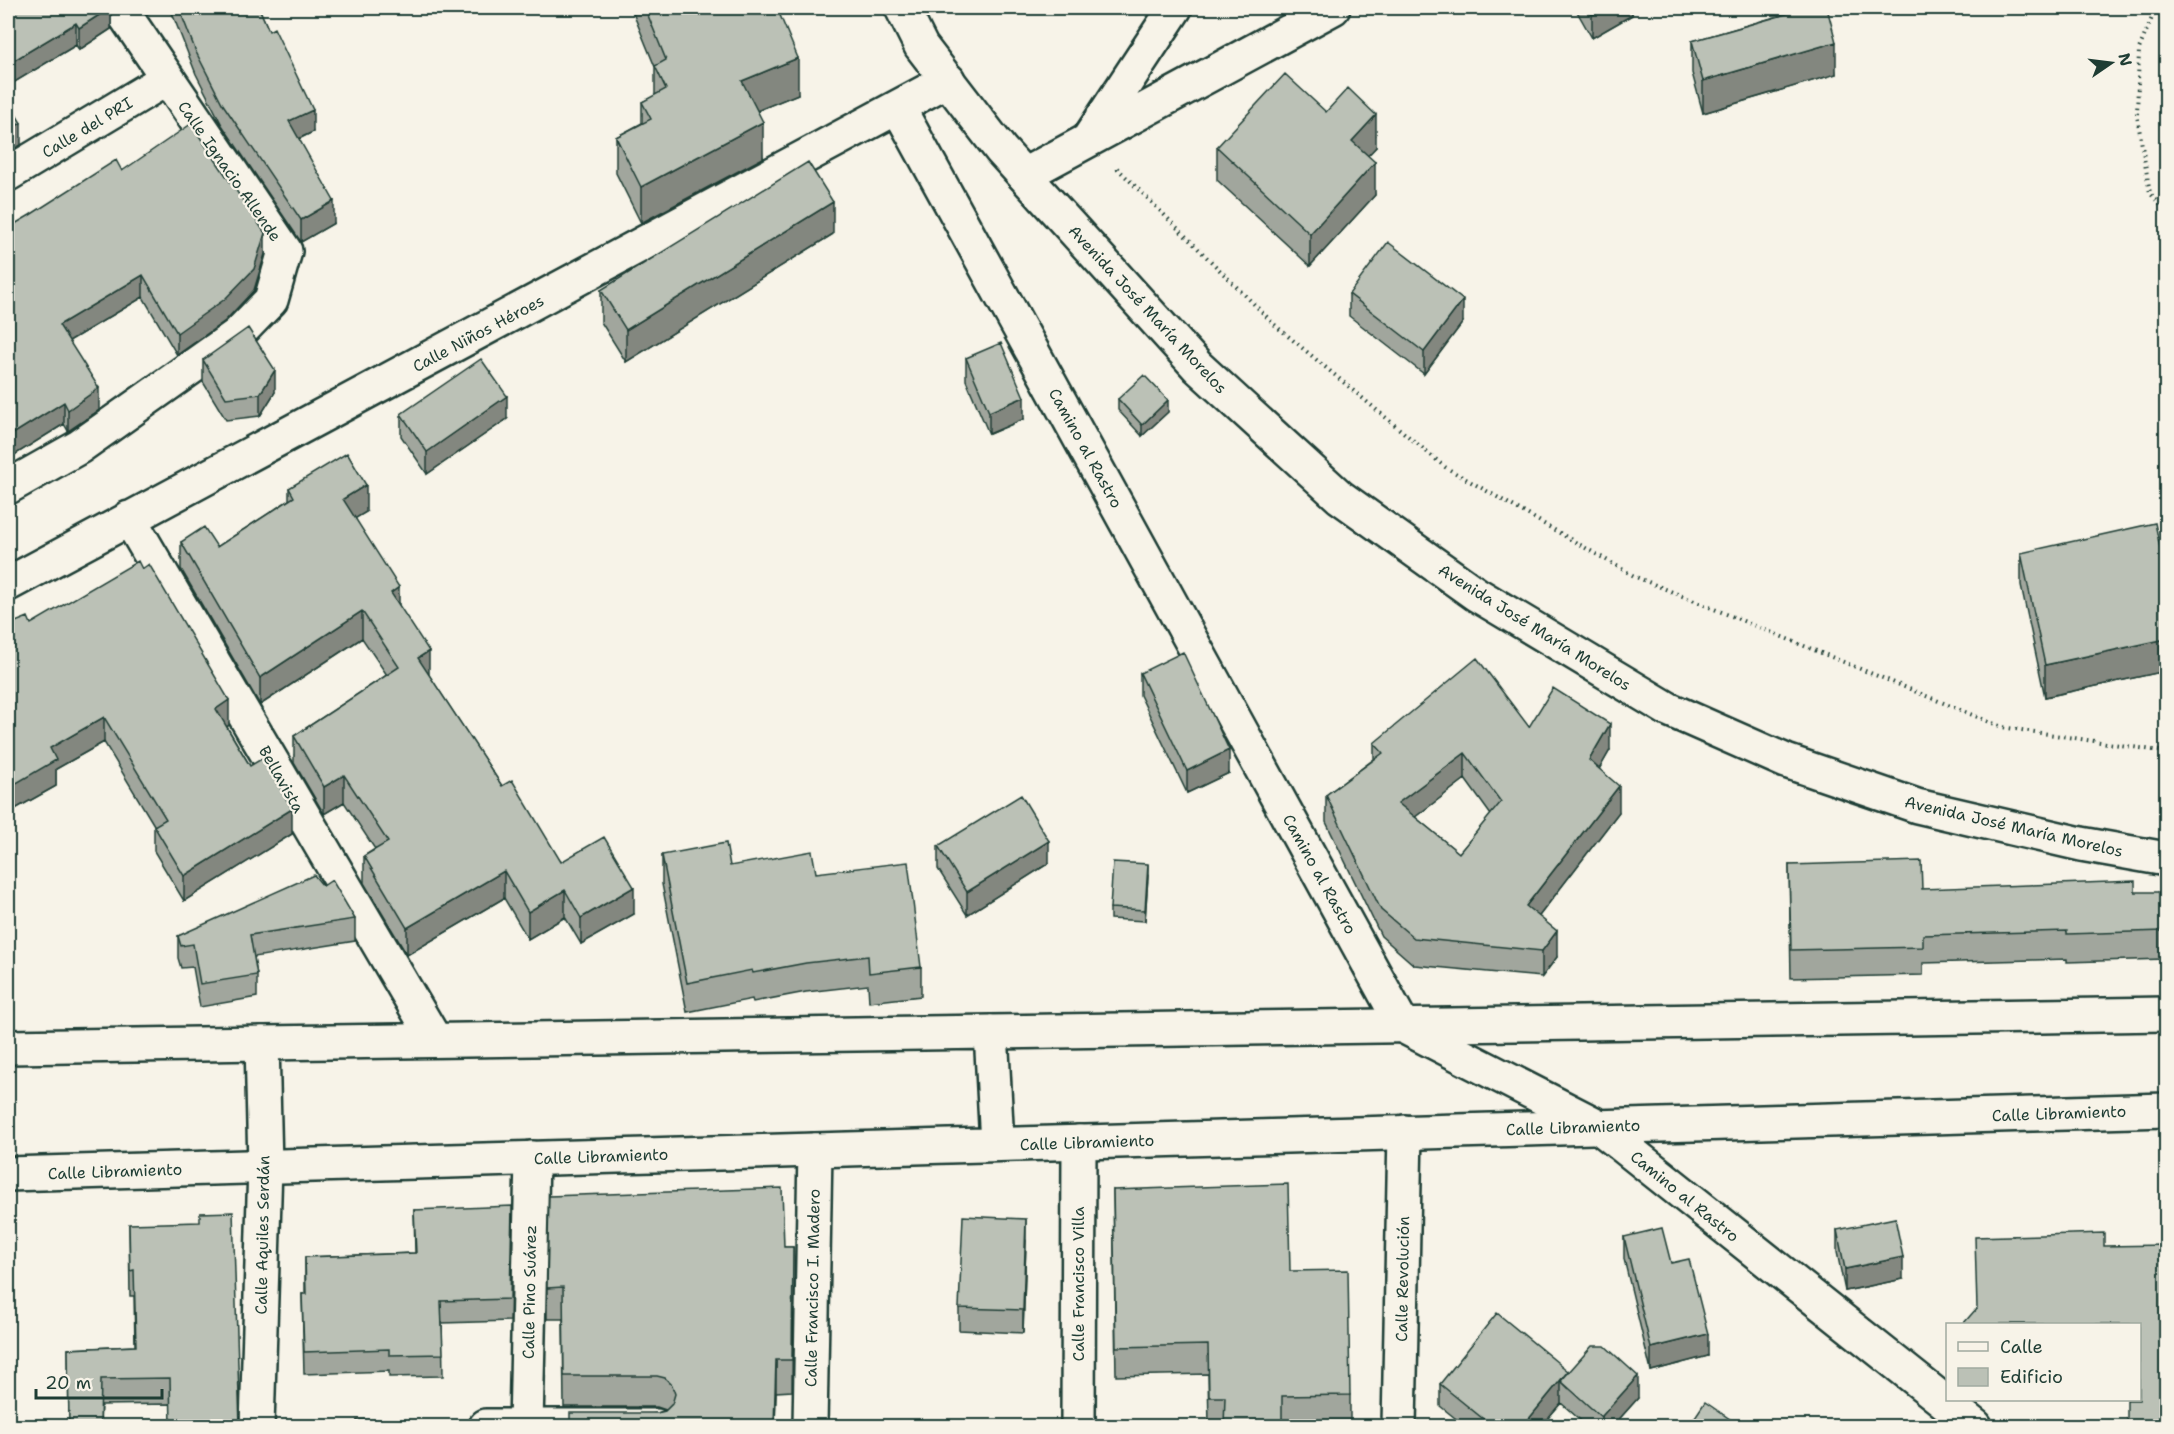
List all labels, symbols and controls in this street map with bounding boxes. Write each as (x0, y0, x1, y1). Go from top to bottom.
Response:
north arrow (2081, 33, 2141, 93)
text: N (2113, 51, 2137, 68)
street label: Calle del PRI (38, 92, 137, 163)
street label: Calle Ignacio Allende (173, 97, 286, 246)
street label: Avenida José María Morelos (1064, 220, 1232, 398)
street label: Calle Niños Héroes (409, 290, 548, 377)
street label: Camino al Rastro (1044, 385, 1127, 512)
street label: Avenida José María Morelos (1434, 559, 1635, 696)
street label: Bellavista (254, 742, 309, 817)
street label: Avenida José María Morelos (1903, 791, 2125, 862)
street label: Camino al Rastro (1278, 811, 1361, 938)
street label: Calle Libramiento (1991, 1101, 2127, 1126)
street label: Calle Libramiento (1505, 1115, 1641, 1140)
street label: Calle Libramiento (1019, 1130, 1155, 1155)
street label: Calle Libramiento (533, 1144, 669, 1169)
street label: Camino al Rastro (1626, 1146, 1743, 1247)
street label: Calle Aquiles Serdán (251, 1155, 274, 1315)
street label: Calle Libramiento (47, 1159, 183, 1184)
street label: Calle Francisco I. Madero (800, 1189, 825, 1387)
street label: Calle Francisco Villa (1068, 1206, 1089, 1361)
street label: Calle Revolución (1391, 1216, 1414, 1342)
street label: Calle Pino Suárez (518, 1225, 541, 1359)
legend (1946, 1323, 2141, 1401)
text: Calle (2000, 1335, 2043, 1359)
scale bar (36, 1362, 162, 1400)
text: Edificio (2000, 1365, 2063, 1389)
text: 20 m (45, 1371, 91, 1395)

